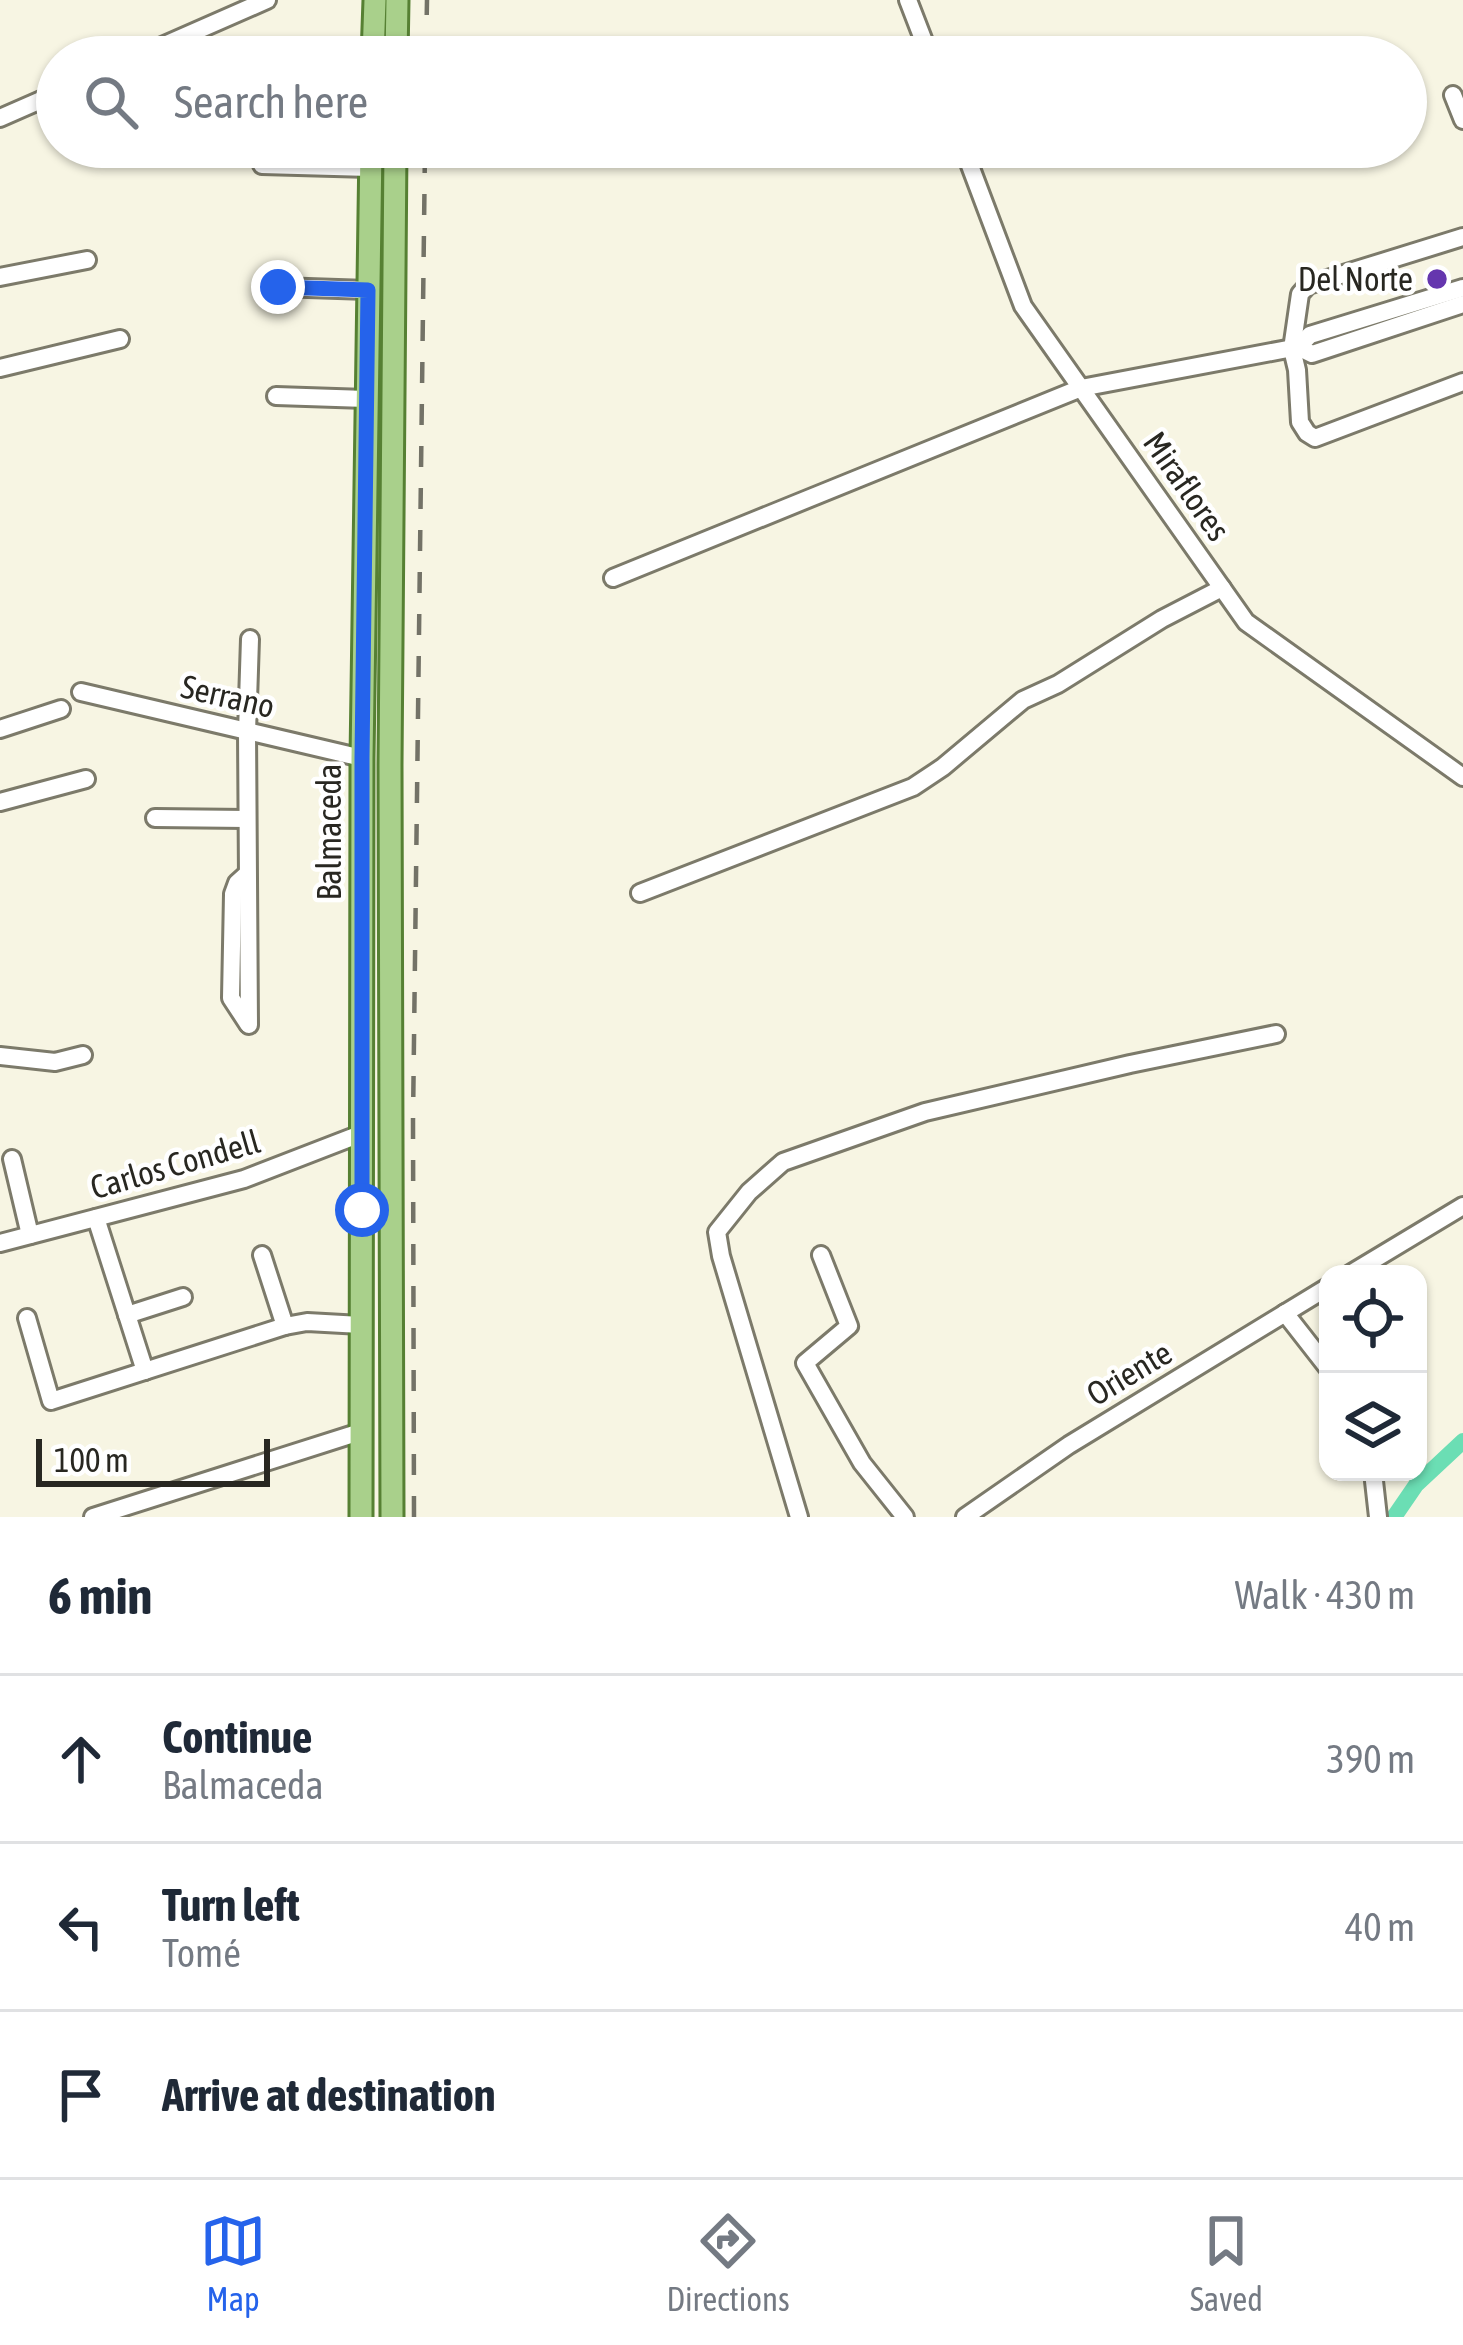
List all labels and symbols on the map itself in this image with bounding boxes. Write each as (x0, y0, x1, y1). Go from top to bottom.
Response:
route end (251, 260, 305, 314)
place label: Del Norte (1298, 260, 1413, 298)
marker: Del Norte (1424, 266, 1450, 292)
street label: Miraflores (1136, 425, 1238, 547)
street label: Serrano (178, 667, 278, 725)
street label: Balmaceda (310, 764, 348, 900)
street label: Carlos Condell (86, 1122, 264, 1206)
route start (335, 1183, 389, 1237)
street label: Oriente (1080, 1333, 1178, 1413)
scale bar (36, 1433, 270, 1486)

